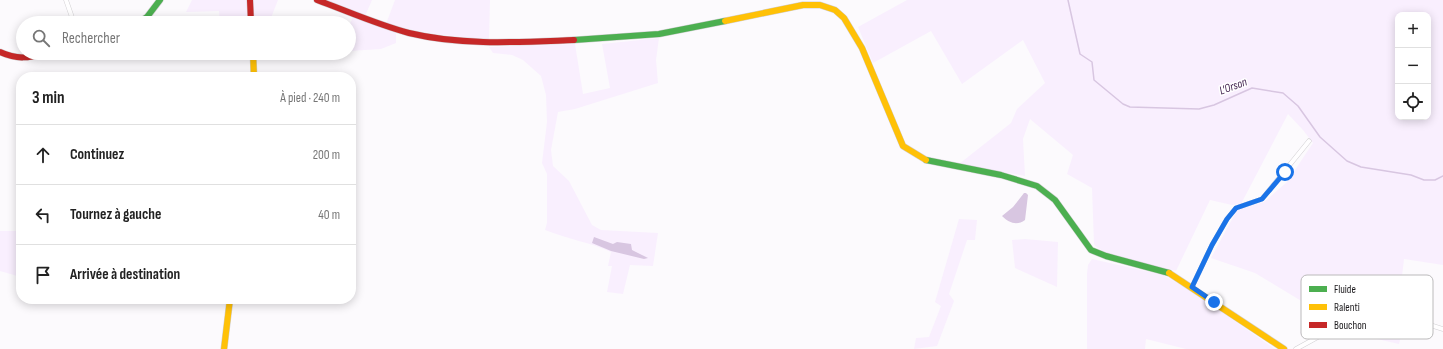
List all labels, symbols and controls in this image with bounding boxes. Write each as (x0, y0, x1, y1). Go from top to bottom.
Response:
map controls (1395, 12, 1431, 120)
button: + (1395, 12, 1431, 48)
search box (16, 16, 356, 60)
icon: search (30, 27, 52, 49)
text: Rechercher (62, 29, 120, 48)
button: − (1395, 48, 1431, 84)
water label: L’Orson (1217, 75, 1249, 98)
button: locate (1395, 84, 1431, 120)
text: 3 min (32, 88, 65, 108)
text: À pied · 240 m (280, 90, 340, 106)
icon: ahead (32, 144, 54, 166)
text: Continuez (70, 145, 124, 164)
text: 200 m (313, 147, 340, 163)
route start (1276, 163, 1294, 181)
icon: left (32, 204, 54, 226)
text: Tournez à gauche (70, 205, 161, 224)
text: 40 m (318, 207, 340, 223)
icon: arrive (32, 264, 54, 286)
text: Arrivée à destination (70, 265, 180, 284)
legend (1301, 275, 1433, 339)
text: Fluide (1334, 283, 1356, 296)
route end (1205, 293, 1223, 311)
text: Ralenti (1334, 301, 1360, 314)
text: Bouchon (1334, 319, 1367, 332)

